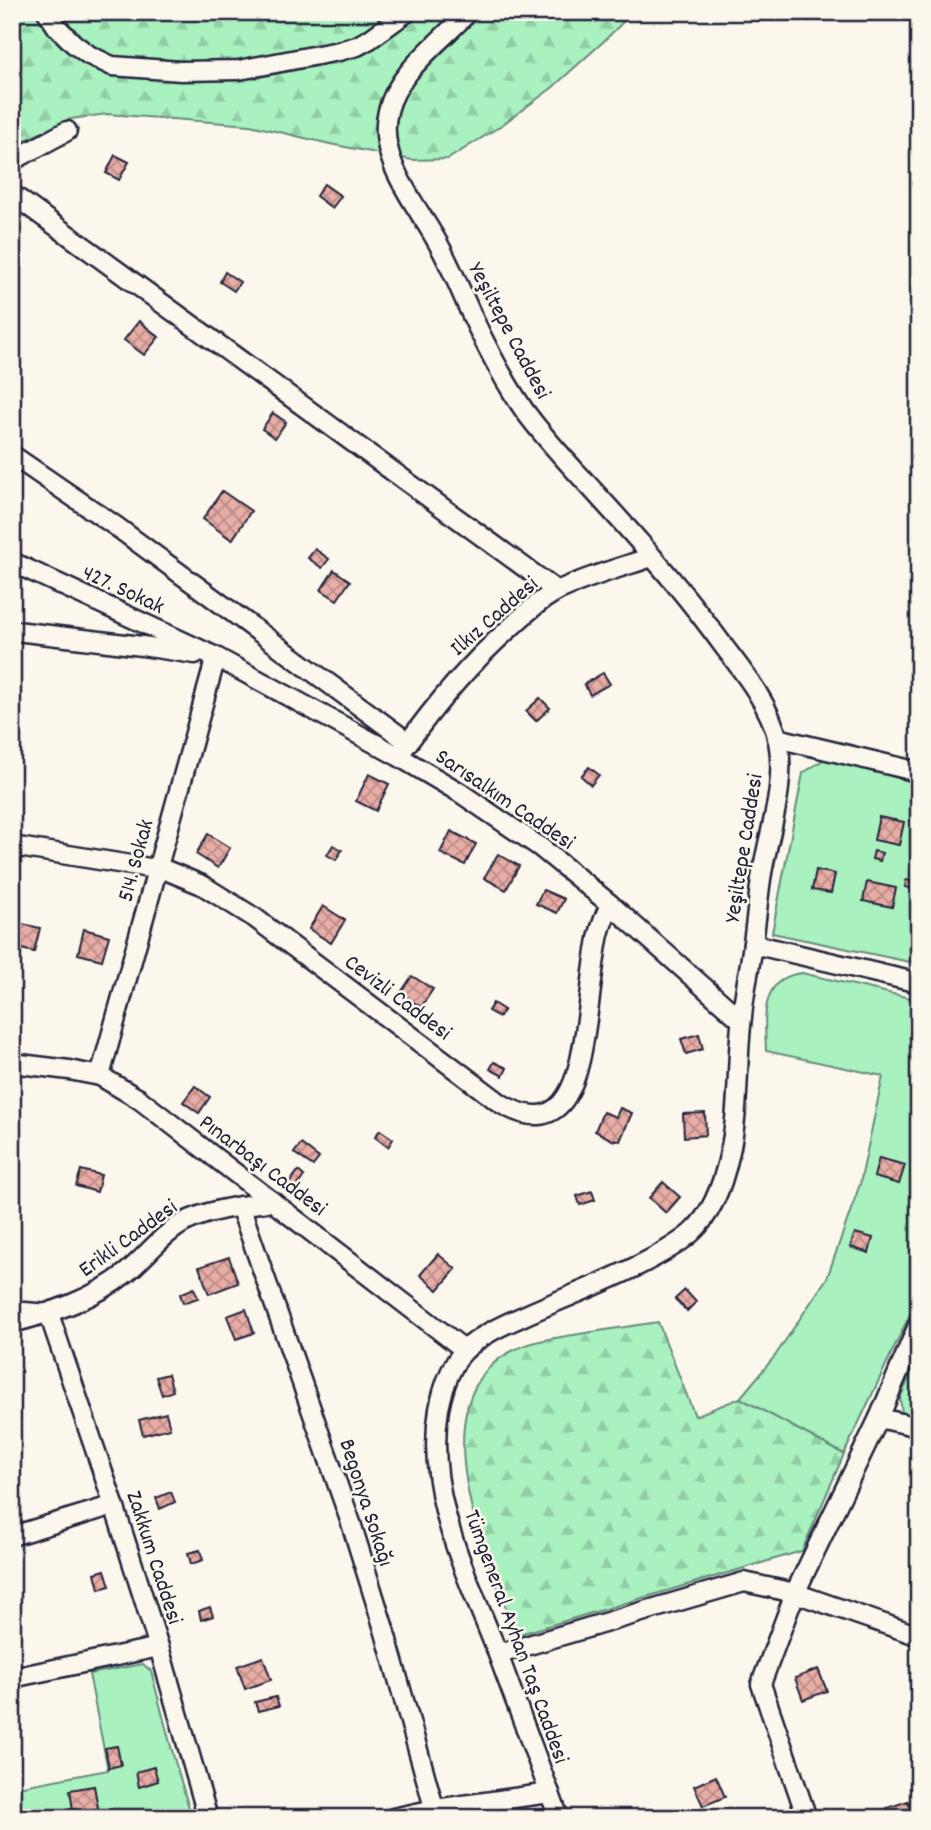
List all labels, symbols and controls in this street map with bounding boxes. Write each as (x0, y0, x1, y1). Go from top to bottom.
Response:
street label: Yeşiltepe Caddesi (458, 257, 558, 406)
street label: 427. Sokak (76, 558, 169, 625)
street label: Ilkız Caddesi (444, 570, 547, 666)
street label: Sarısalkım Caddesi (428, 742, 580, 860)
street label: Yeşiltepe Caddesi (717, 772, 774, 925)
street label: 514. Sokak (111, 816, 164, 906)
street label: Cevizli Caddesi (336, 947, 457, 1050)
street label: Pınarbaşı Caddesi (191, 1108, 333, 1226)
street label: Erikli Caddesi (73, 1193, 185, 1287)
street label: Begonya Sokağı (329, 1435, 401, 1571)
street label: Zakkum Caddesi (116, 1487, 190, 1629)
street label: Tümgeneral Ayhan Taş Caddesi (453, 1506, 576, 1769)

